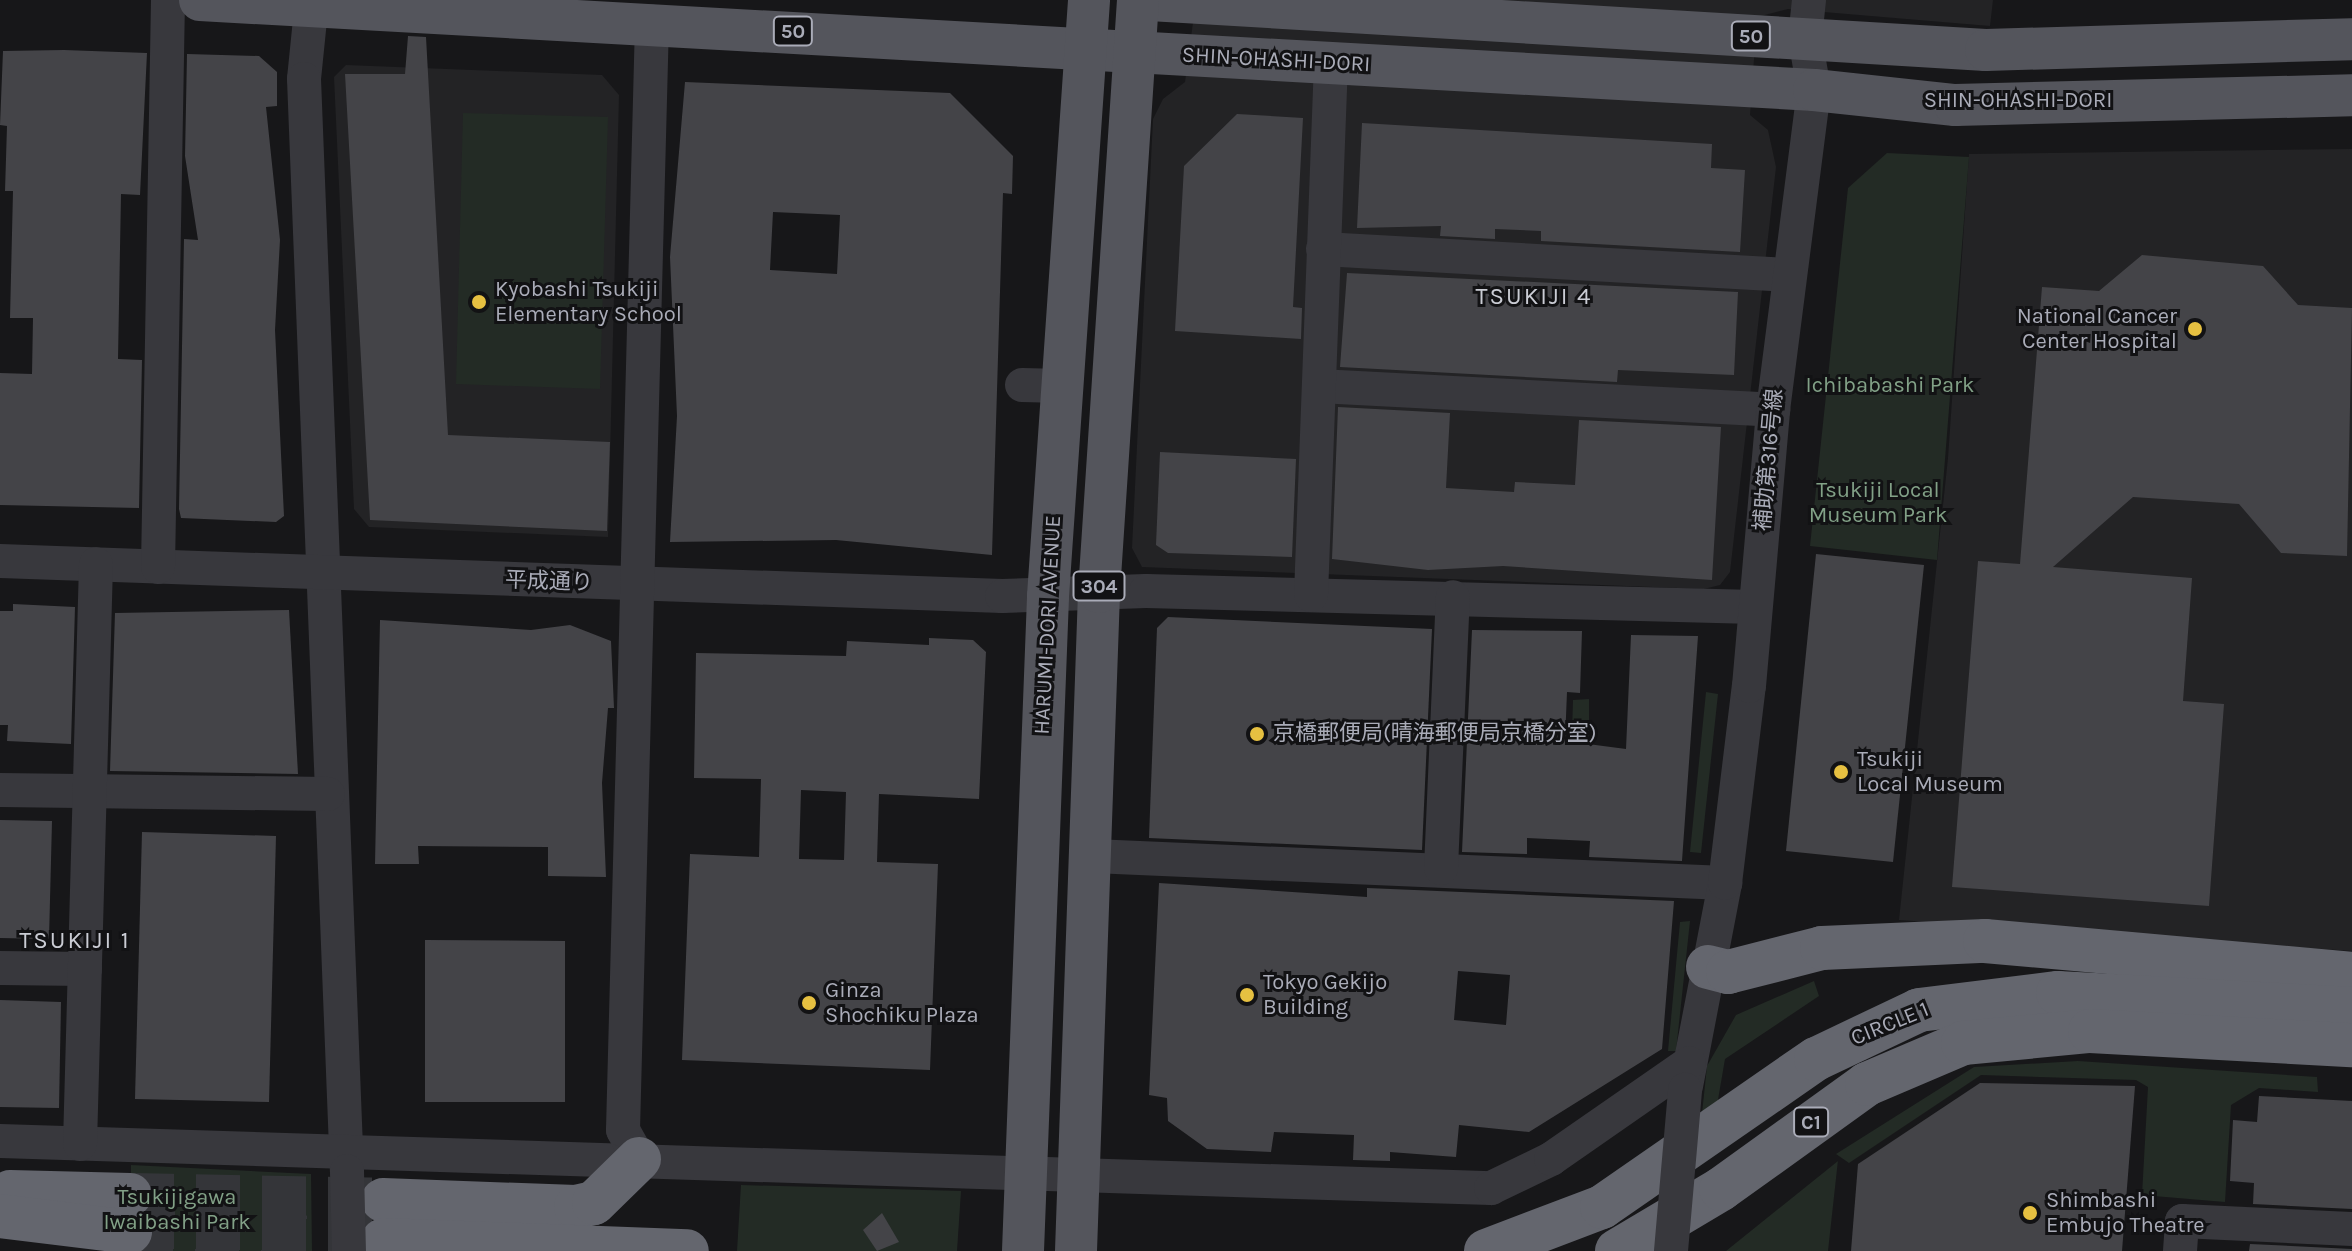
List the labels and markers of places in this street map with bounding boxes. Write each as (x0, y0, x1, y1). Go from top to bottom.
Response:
place label: Kyobashi Tsukiji Elementary School (495, 276, 682, 328)
marker: Kyobashi Tsukiji Elementary School (470, 293, 488, 311)
place label: National Cancer Center Hospital (2017, 303, 2177, 354)
marker: National Cancer Center Hospital (2184, 318, 2206, 340)
place label: 京橋郵便局(晴海郵便局京橋分室) (1273, 721, 1597, 747)
marker: 京橋郵便局(晴海郵便局京橋分室) (1248, 725, 1266, 743)
place label: Tsukiji Local Museum (1857, 746, 2003, 798)
marker: Tsukiji Local Museum (1832, 763, 1850, 781)
place label: Tokyo Gekijo Building (1263, 969, 1387, 1020)
place label: Ginza Shochiku Plaza (825, 977, 979, 1028)
marker: Tokyo Gekijo Building (1238, 986, 1256, 1004)
marker: Ginza Shochiku Plaza (800, 994, 818, 1012)
place label: Shimbashi Embujo Theatre (2046, 1187, 2205, 1238)
marker: Shimbashi Embujo Theatre (2021, 1204, 2039, 1222)

